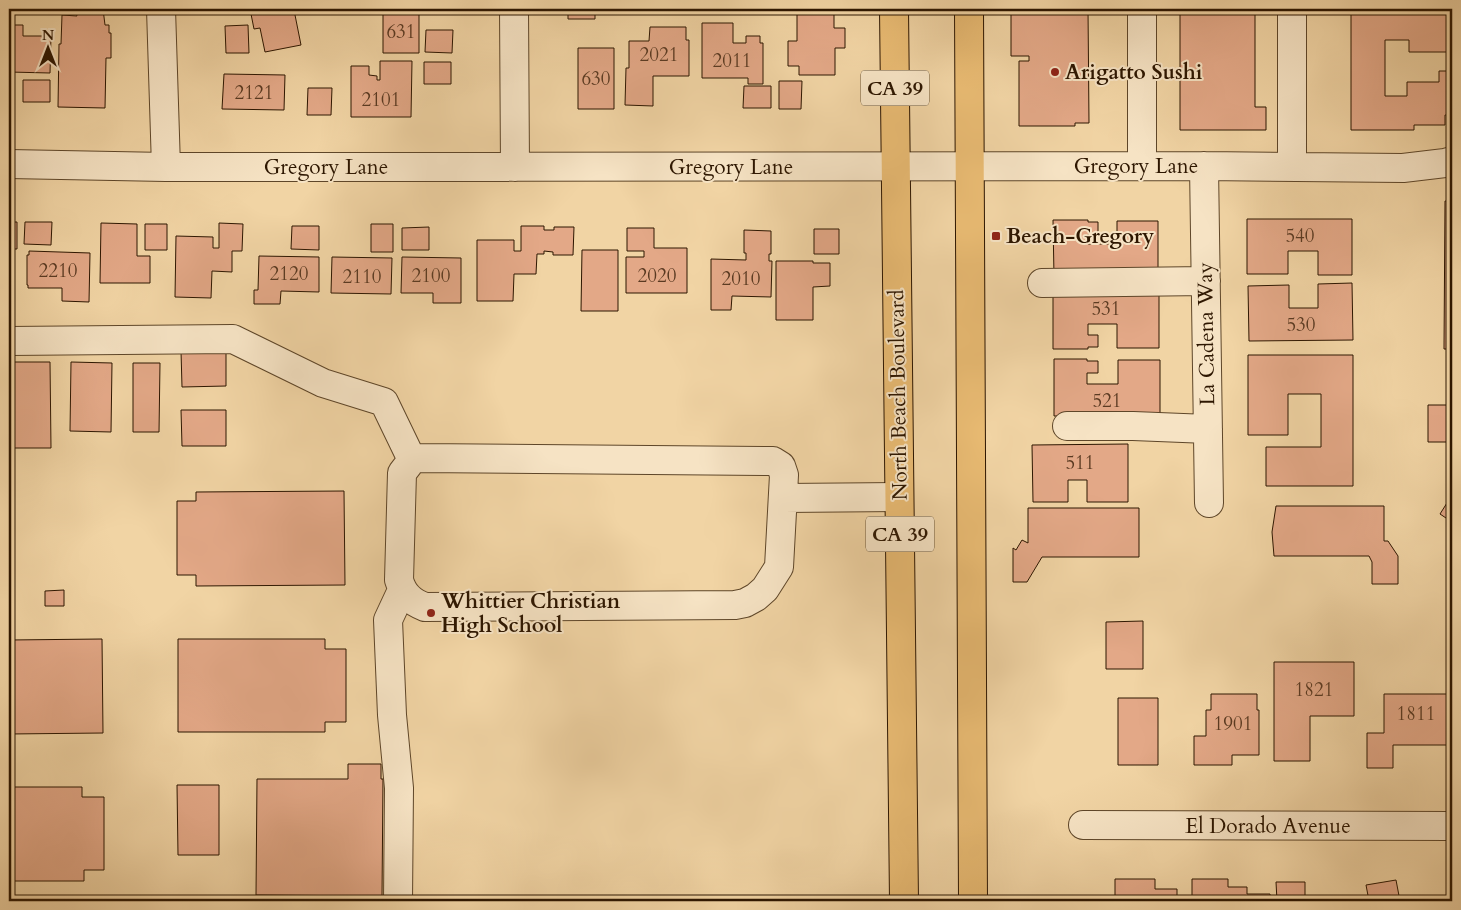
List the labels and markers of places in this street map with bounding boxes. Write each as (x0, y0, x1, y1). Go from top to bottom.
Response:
place label: Arigatto Sushi (1065, 58, 1203, 87)
marker: Arigatto Sushi (1049, 66, 1061, 78)
place label: Beach-Gregory (1006, 222, 1154, 251)
marker: Beach-Gregory (990, 230, 1002, 242)
place label: Whittier Christian High School (440, 587, 621, 640)
marker: Whittier Christian High School (425, 607, 437, 619)

